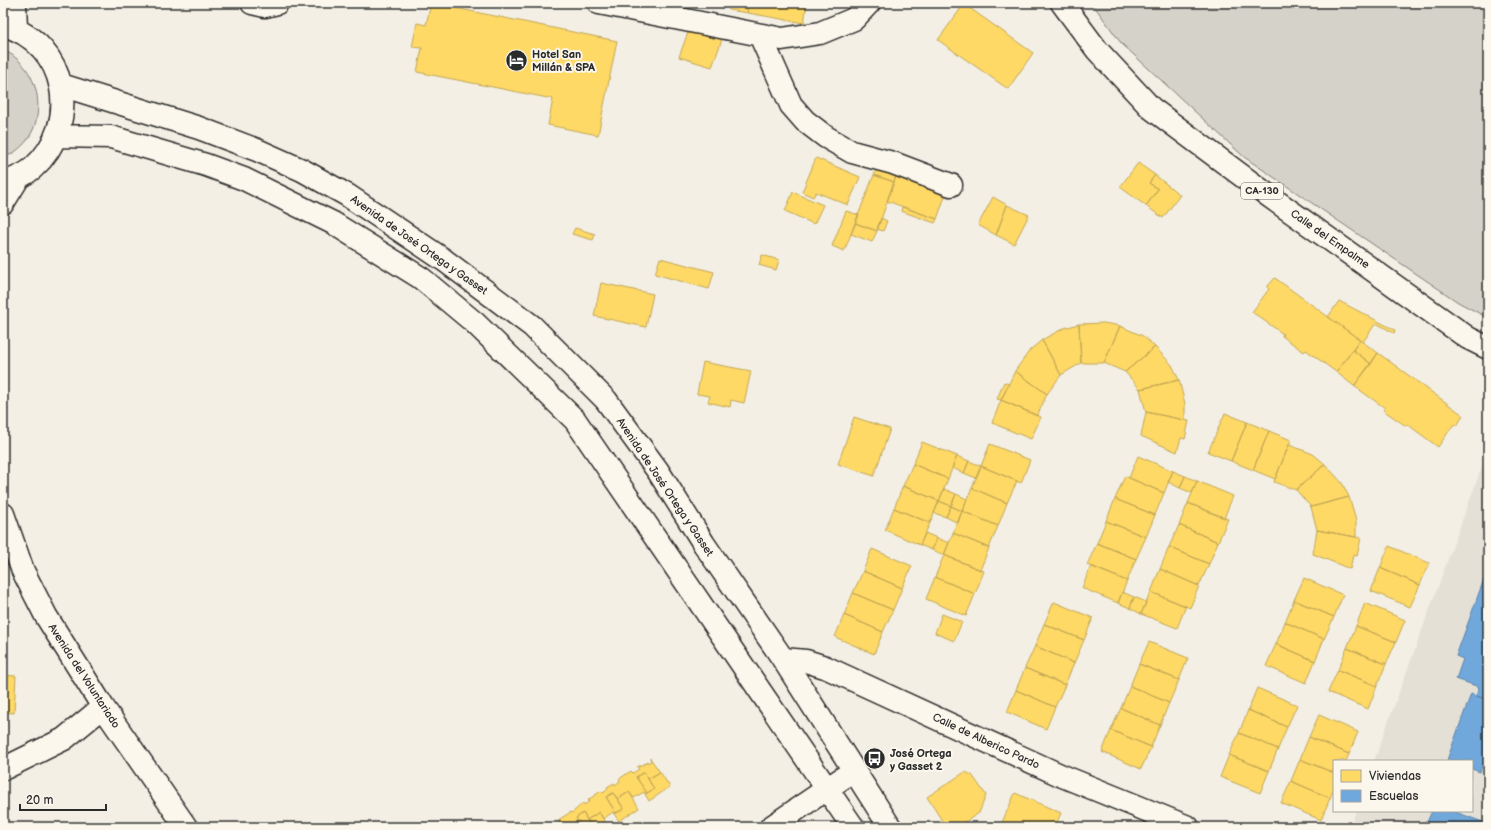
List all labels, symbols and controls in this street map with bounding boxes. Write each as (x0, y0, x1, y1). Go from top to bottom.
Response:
hotel icon: Hotel San Millán & SPA (503, 47, 529, 73)
place label: Hotel San Millán & SPA (532, 48, 595, 74)
road number: CA-130 (1241, 183, 1283, 199)
street label: Avenida de José Ortega y Gasset (348, 193, 490, 298)
street label: Calle del Empalme (1288, 207, 1372, 271)
street label: Avenida de José Ortega y Gasset (614, 415, 717, 559)
street label: Avenida del Voluntariado (45, 621, 123, 731)
street label: Calle de Alberico Pardo (930, 710, 1042, 772)
bus stop icon: José Ortega y Gasset 2 (861, 746, 887, 772)
place label: José Ortega y Gasset 2 (890, 747, 952, 773)
legend (1333, 760, 1473, 812)
text: Viviendas (1369, 769, 1421, 784)
scale bar (20, 786, 106, 812)
text: Escuelas (1369, 789, 1418, 804)
text: 20 m (26, 793, 53, 808)

